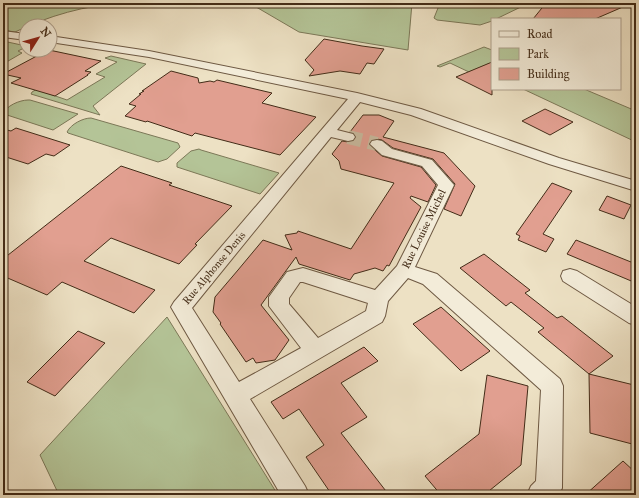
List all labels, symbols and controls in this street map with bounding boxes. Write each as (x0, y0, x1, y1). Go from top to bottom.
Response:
north arrow (18, 18, 58, 58)
legend (491, 18, 621, 90)
text: N (38, 25, 54, 40)
text: Road (527, 27, 553, 41)
text: Park (527, 47, 549, 61)
text: Building (527, 67, 570, 82)
street label: Rue Louise Michel (399, 187, 449, 271)
street label: Rue Alphonse Denis (180, 229, 248, 307)

